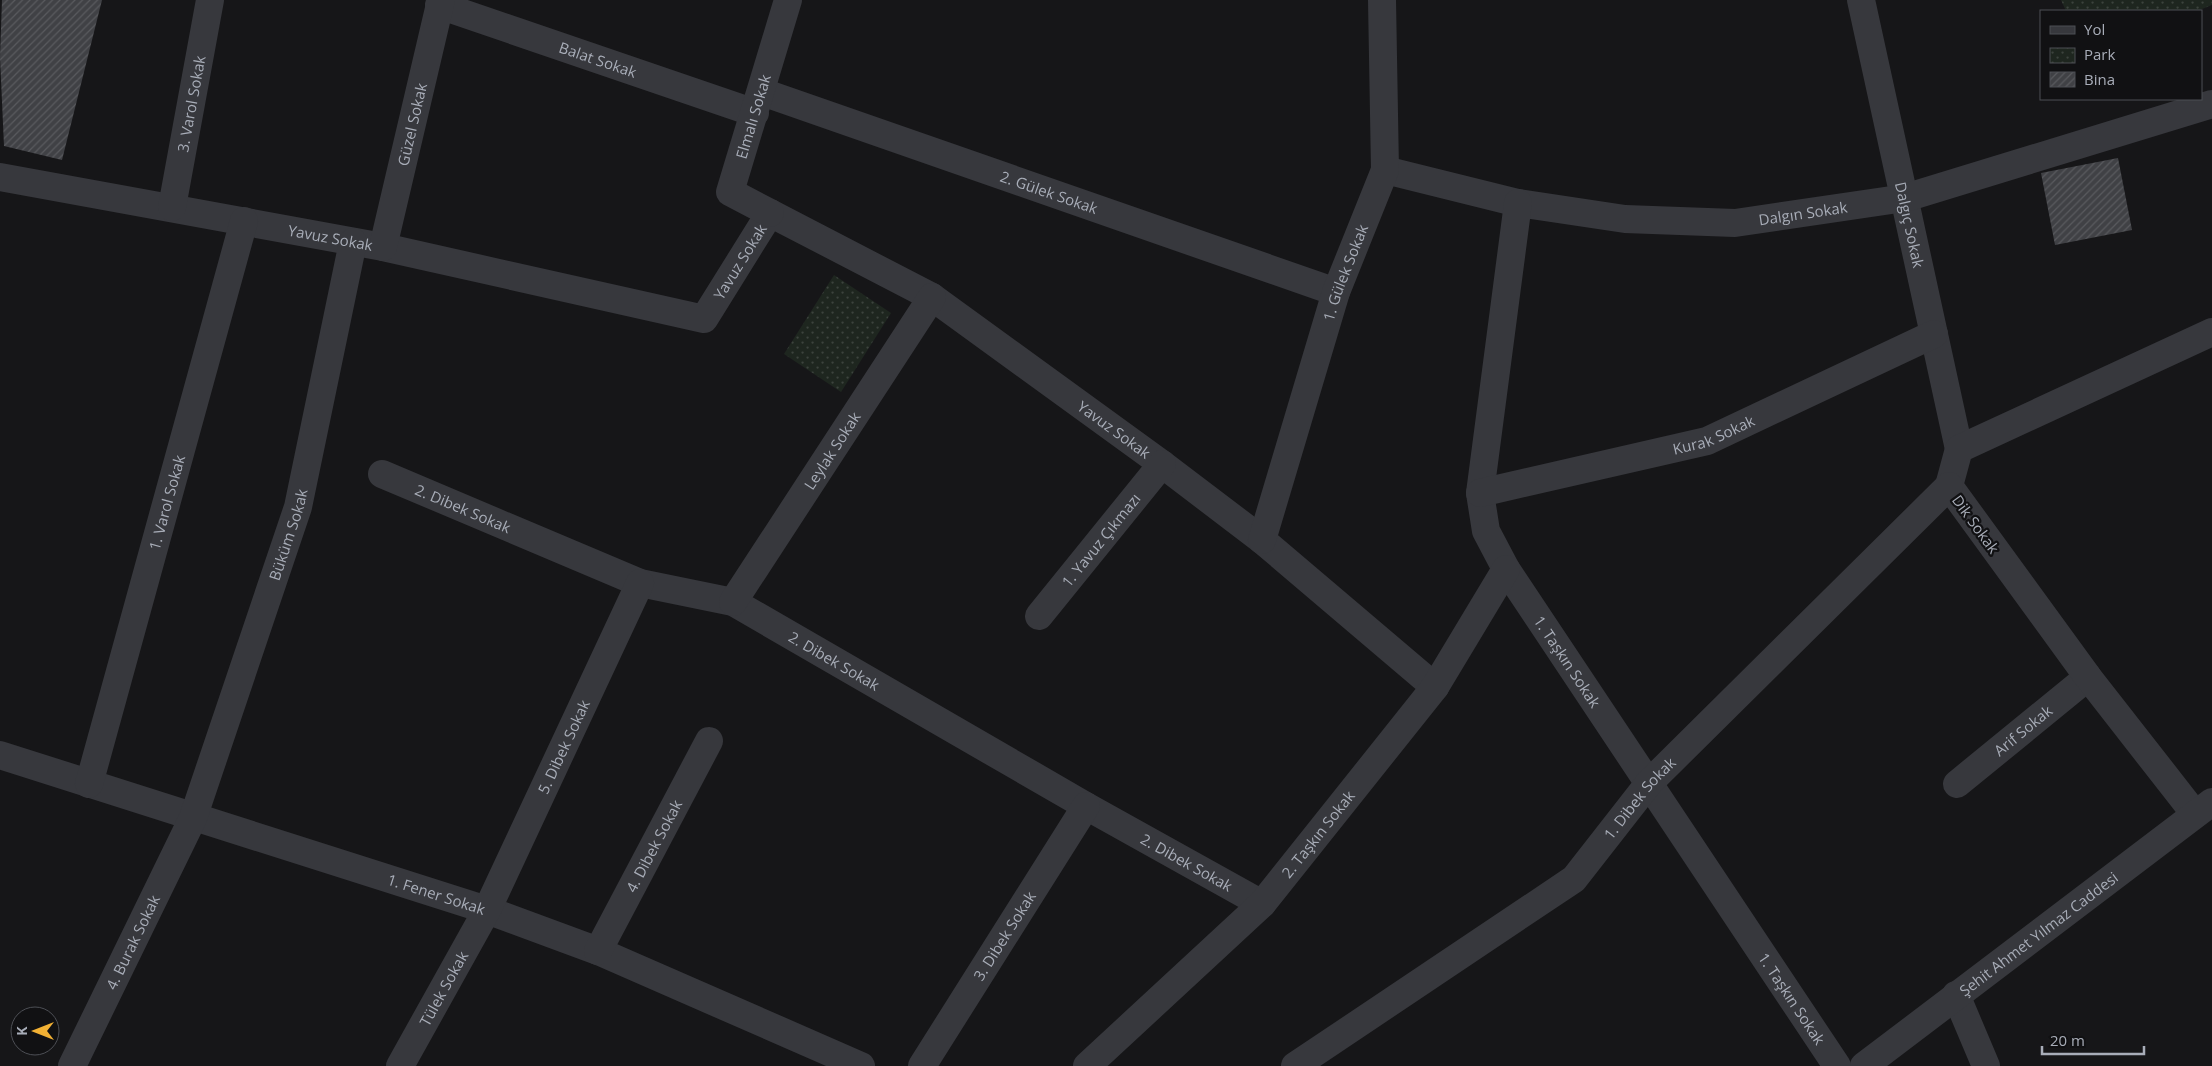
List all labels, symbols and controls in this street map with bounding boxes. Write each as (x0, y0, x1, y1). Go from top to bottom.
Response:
legend (2040, 10, 2202, 100)
text: Yol (2084, 19, 2105, 39)
street label: Balat Sokak (556, 37, 640, 82)
text: Park (2084, 44, 2115, 64)
street label: 3. Varol Sokak (172, 54, 210, 154)
text: Bina (2084, 69, 2115, 89)
street label: Elmalı Sokak (731, 72, 775, 161)
street label: Güzel Sokak (392, 81, 431, 168)
street label: 2. Gülek Sokak (998, 166, 1101, 218)
street label: Dalgıç Sokak (1891, 180, 1929, 270)
street label: Dalgın Sokak (1757, 197, 1849, 229)
street label: Yavuz Sokak (287, 220, 375, 255)
street label: Yavuz Sokak (709, 220, 771, 303)
street label: 1. Gülek Sokak (1318, 221, 1372, 323)
street label: Yavuz Sokak (1074, 396, 1155, 463)
street label: Leylak Sokak (799, 408, 865, 493)
street label: Kurak Sokak (1671, 410, 1758, 459)
street label: 1. Varol Sokak (144, 452, 189, 552)
street label: 2. Dibek Sokak (412, 479, 514, 537)
street label: Büküm Sokak (264, 487, 312, 583)
street label: 1. Yavuz Çıkmazı (1057, 489, 1145, 591)
street label: Dik Sokak (1948, 491, 2004, 557)
street label: 1. Taşkın Sokak (1530, 612, 1605, 711)
street label: 2. Dibek Sokak (785, 626, 884, 695)
street label: 5. Dibek Sokak (533, 696, 594, 797)
street label: Arif Sokak (1989, 700, 2056, 760)
street label: 1. Dibek Sokak (1599, 752, 1680, 843)
street label: 2. Taşkın Sokak (1277, 786, 1359, 882)
street label: 4. Dibek Sokak (621, 796, 686, 896)
street label: 2. Dibek Sokak (1137, 829, 1236, 896)
street label: Şehit Ahmet Yılmaz Caddesi (1955, 867, 2122, 1000)
street label: 1. Fener Sokak (385, 869, 488, 919)
street label: 3. Dibek Sokak (969, 887, 1040, 984)
street label: 4. Burak Sokak (101, 891, 164, 993)
street label: Tülek Sokak (414, 947, 472, 1029)
street label: 1. Taşkın Sokak (1754, 949, 1830, 1048)
north arrow (10, 1006, 60, 1056)
scale bar (2042, 1024, 2144, 1056)
text: K (12, 1026, 31, 1036)
text: 20 m (2050, 1030, 2085, 1050)

